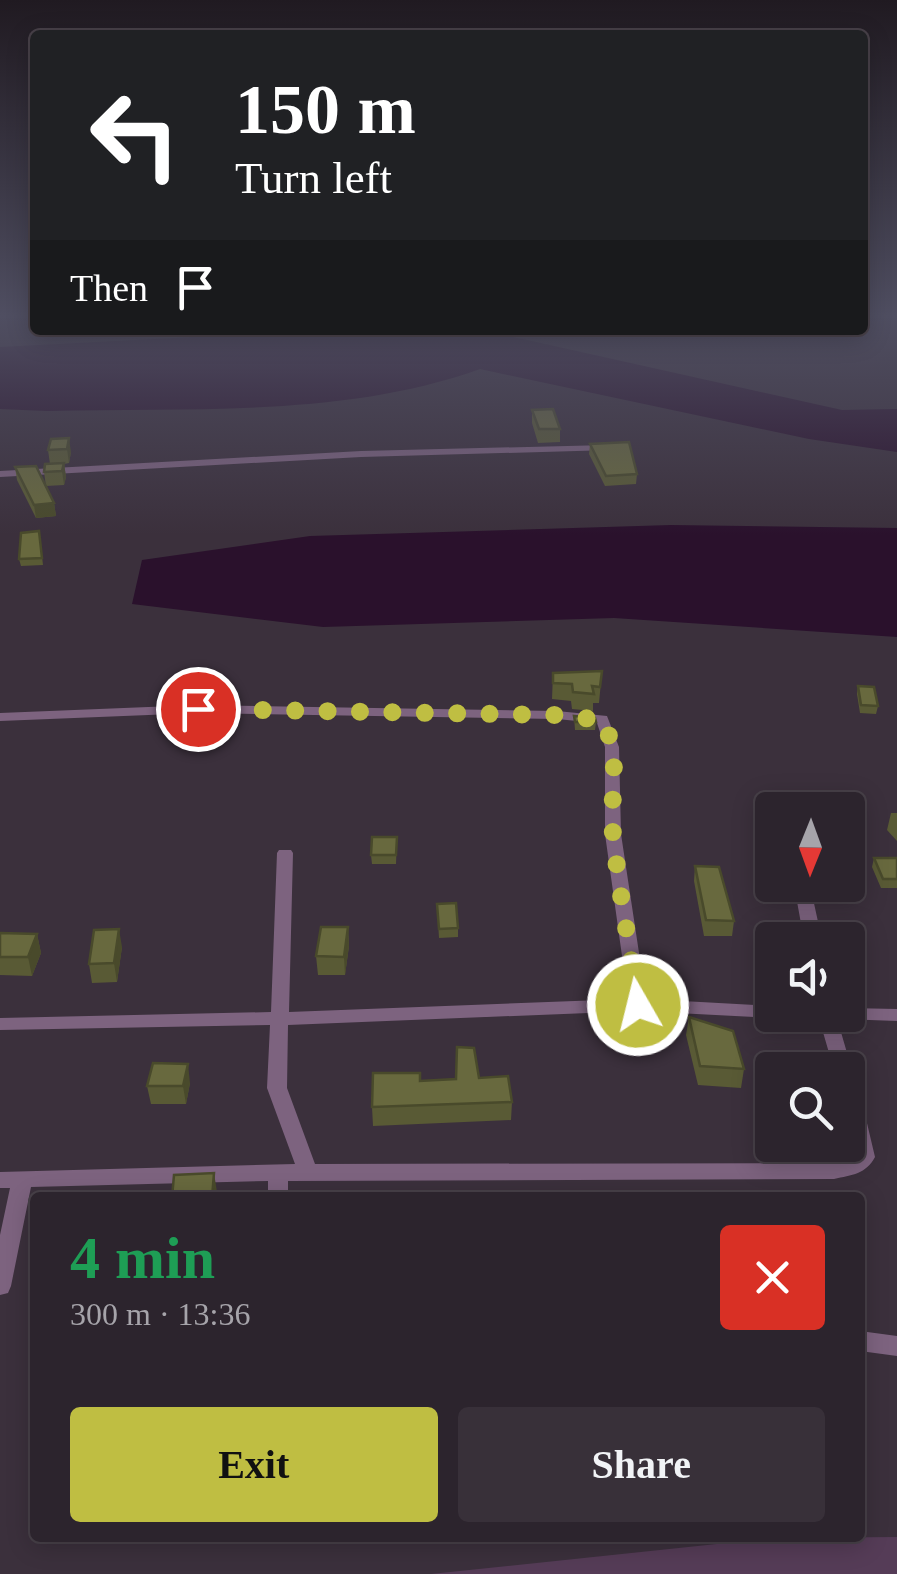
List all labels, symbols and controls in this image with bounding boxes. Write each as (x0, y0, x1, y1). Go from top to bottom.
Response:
icon: left (70, 70, 200, 200)
text: 150 m (235, 71, 416, 148)
text: Turn left (235, 153, 392, 203)
icon: arrive (168, 260, 223, 315)
text: Then (70, 267, 148, 309)
pin (156, 667, 241, 752)
icon: arrive (171, 682, 226, 737)
north arrow (755, 792, 865, 902)
map controls (755, 792, 865, 1162)
button: sound (755, 922, 865, 1032)
position arrow (586, 953, 690, 1057)
button: search (755, 1052, 865, 1162)
text: 4 min (70, 1225, 215, 1291)
button: close (720, 1225, 825, 1330)
text: 300 m · 13:36 (70, 1296, 250, 1332)
button: Exit (70, 1407, 438, 1522)
button: Share (458, 1407, 825, 1522)

